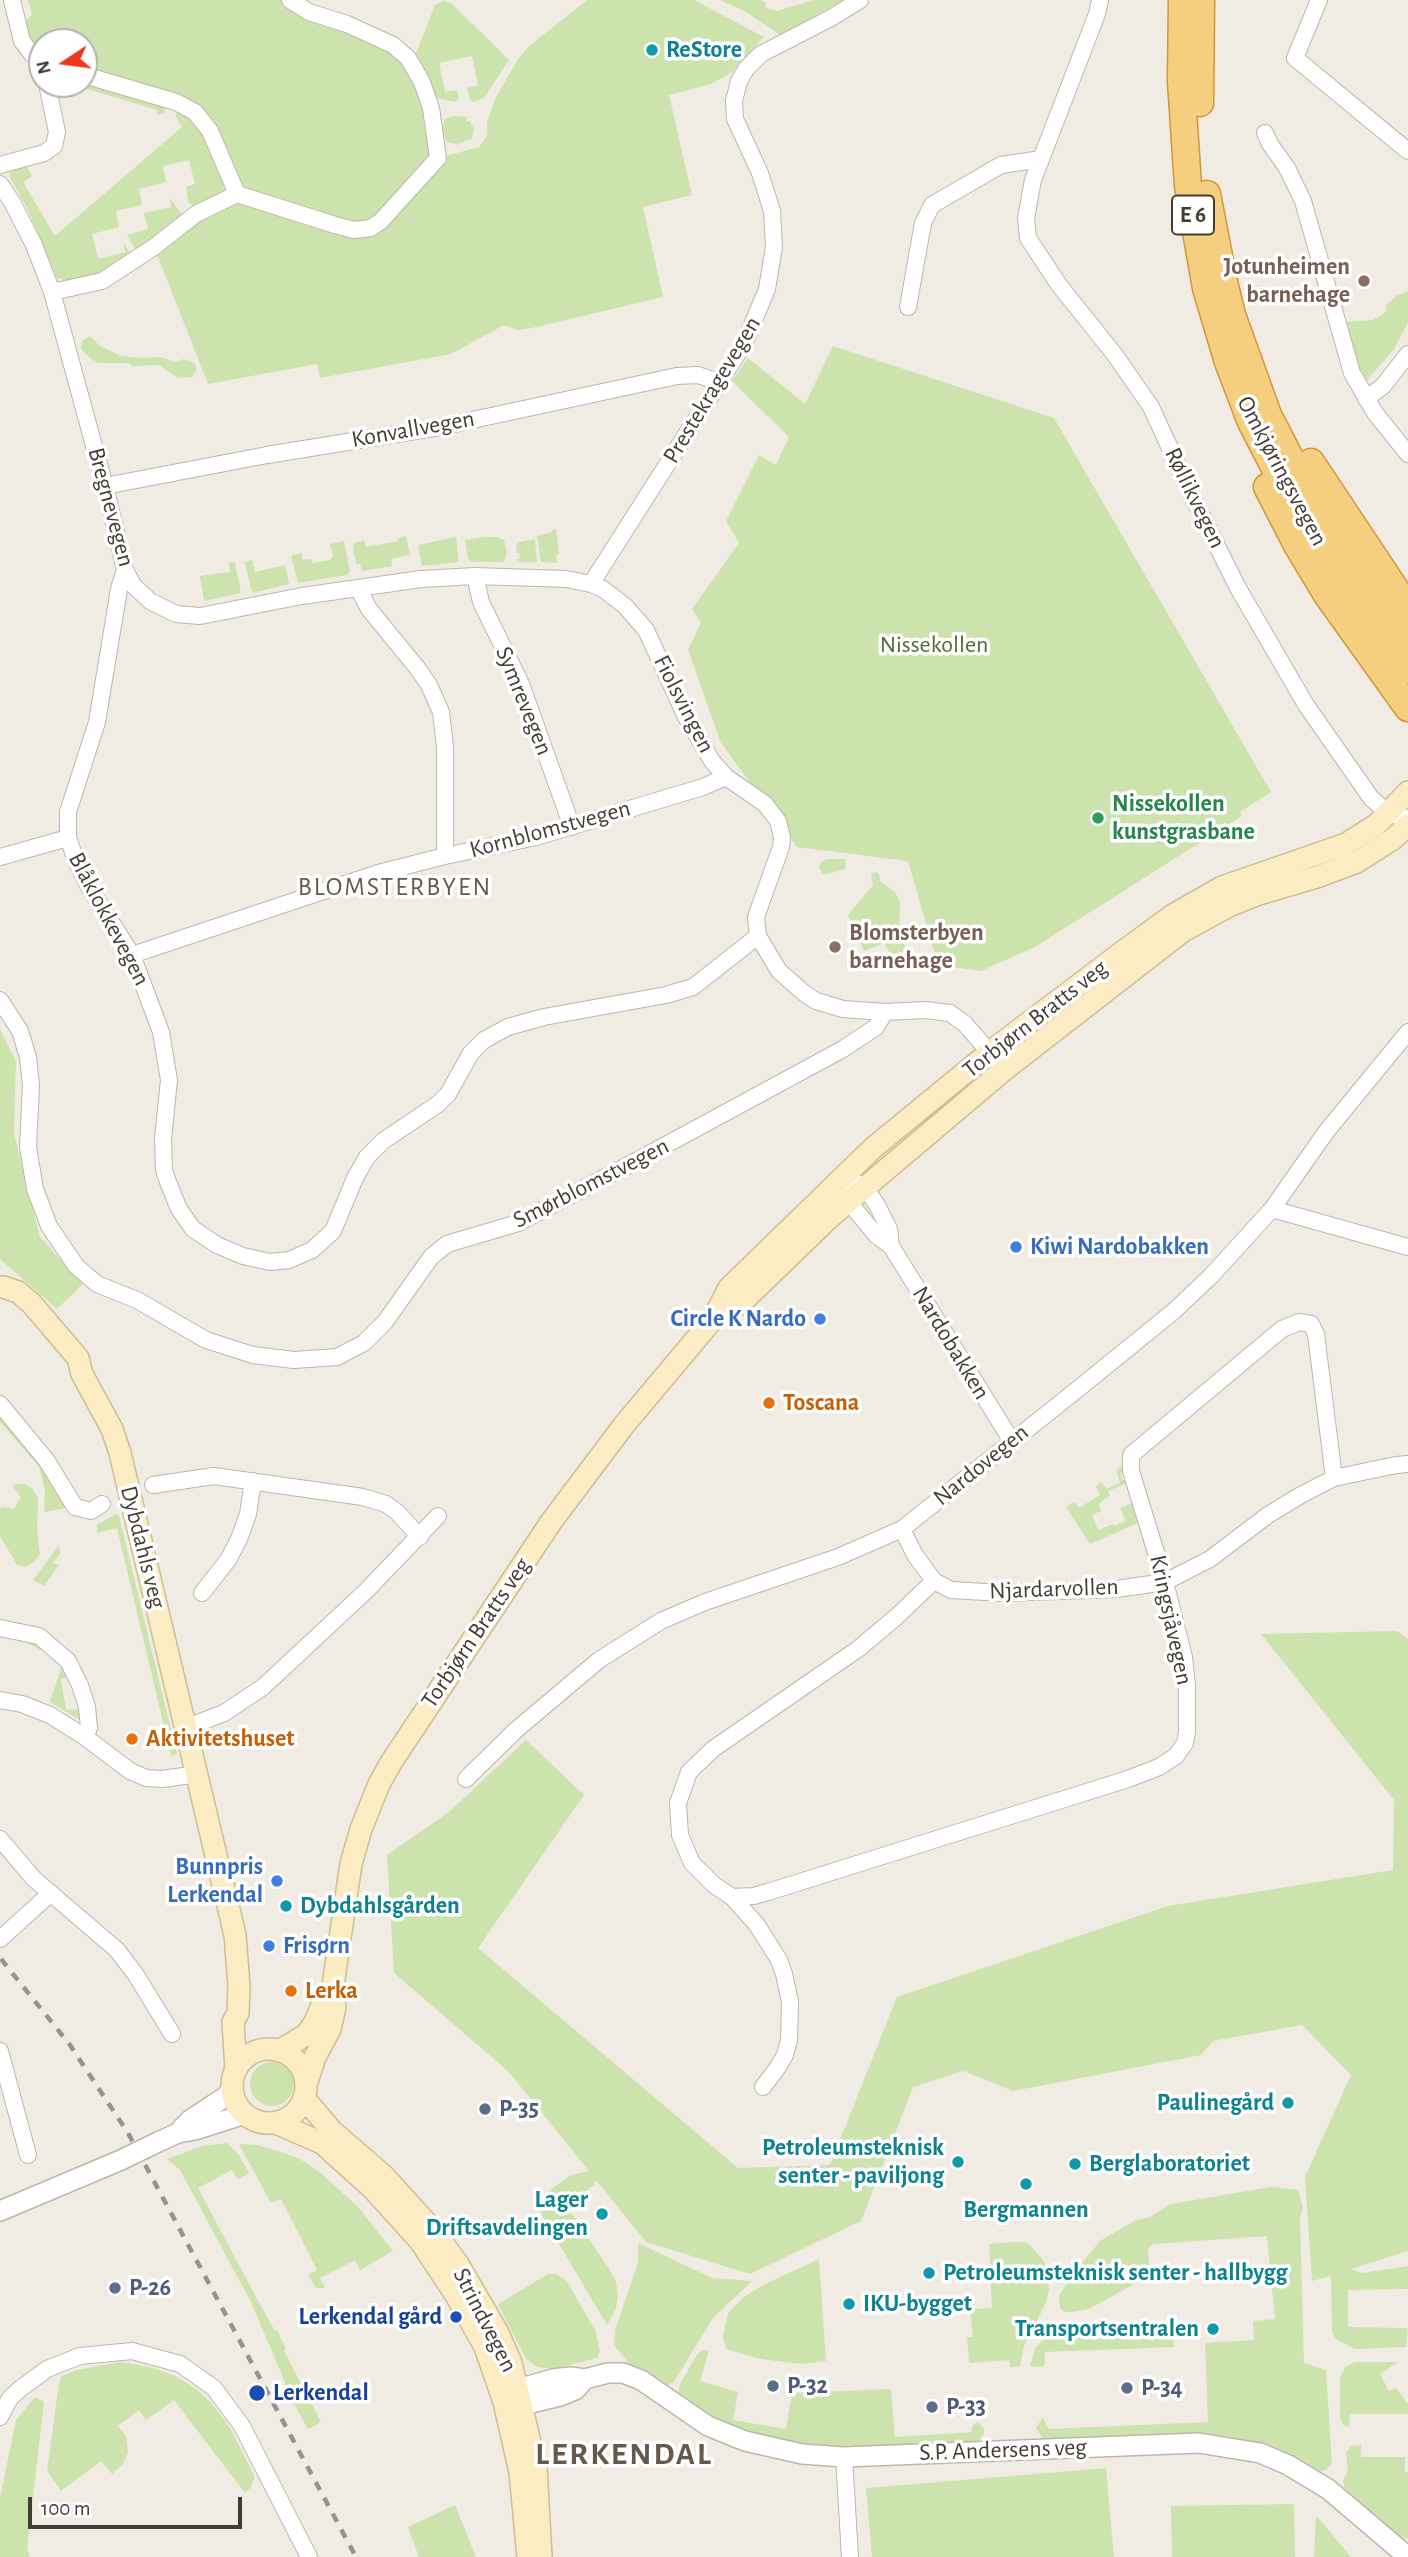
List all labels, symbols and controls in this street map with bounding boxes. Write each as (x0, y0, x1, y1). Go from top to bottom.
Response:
north arrow (28, 28, 98, 98)
place label: ReStore (666, 36, 742, 64)
marker: ReStore (644, 42, 660, 58)
text: N (33, 59, 55, 76)
road number: E 6 (1172, 196, 1214, 234)
place label: Jotunheimen barnehage (1224, 253, 1350, 309)
marker: Jotunheimen barnehage (1356, 273, 1372, 289)
street label: Prestekragevegen (657, 311, 767, 469)
street label: Omkjøringsvegen (1230, 391, 1334, 551)
street label: Konvallvegen (349, 404, 477, 454)
street label: Røllikvegen (1158, 443, 1232, 553)
street label: Bregnevegen (81, 444, 141, 570)
park label: Nissekollen (880, 631, 988, 659)
street label: Symrevegen (489, 642, 559, 760)
street label: Fiolsvingen (647, 650, 721, 758)
place label: Nissekollen kunstgrasbane (1112, 790, 1255, 846)
street label: Kornblomstvegen (466, 794, 634, 864)
marker: Nissekollen kunstgrasbane (1090, 810, 1106, 826)
street label: Blåklokkevegen (62, 847, 156, 991)
district label: BLOMSTERBYEN (299, 871, 491, 903)
place label: Blomsterbyen barnehage (849, 919, 984, 975)
marker: Blomsterbyen barnehage (827, 939, 843, 955)
street label: Torbjørn Bratts veg (957, 954, 1113, 1084)
street label: Smørblomstvegen (508, 1131, 674, 1235)
place label: Kiwi Nardobakken (1030, 1233, 1209, 1261)
marker: Kiwi Nardobakken (1008, 1239, 1024, 1255)
street label: Nardobakken (906, 1281, 996, 1405)
place label: Circle K Nardo (670, 1305, 806, 1333)
marker: Circle K Nardo (812, 1311, 828, 1327)
place label: Toscana (783, 1389, 859, 1417)
marker: Toscana (761, 1395, 777, 1411)
street label: Nardovegen (928, 1418, 1034, 1512)
street label: Dybdahls veg (114, 1483, 172, 1611)
street label: Torbjørn Bratts veg (415, 1552, 537, 1714)
street label: Kringsjåvegen (1143, 1552, 1199, 1688)
street label: Njardarvollen (989, 1572, 1119, 1606)
place label: Aktivitetshuset (146, 1725, 294, 1753)
marker: Aktivitetshuset (124, 1731, 140, 1747)
place label: Bunnpris Lerkendal (167, 1853, 263, 1909)
marker: Bunnpris Lerkendal (269, 1873, 285, 1889)
place label: Dybdahlsgården (300, 1892, 460, 1920)
marker: Dybdahlsgården (278, 1898, 294, 1914)
place label: Frisørn (283, 1932, 350, 1960)
marker: Frisørn (261, 1938, 277, 1954)
place label: Lerka (305, 1977, 358, 2005)
marker: Lerka (283, 1983, 299, 1999)
place label: Paulinegård (1157, 2089, 1274, 2117)
place label: P-35 (499, 2095, 539, 2123)
marker: Paulinegård (1280, 2095, 1296, 2111)
marker: P-35 (477, 2101, 493, 2117)
place label: Petroleumsteknisk senter - paviljong (762, 2134, 944, 2190)
place label: Berglaboratoriet (1089, 2150, 1250, 2178)
marker: Petroleumsteknisk senter - paviljong (950, 2154, 966, 2170)
marker: Berglaboratoriet (1067, 2156, 1083, 2172)
marker: Bergmannen (1018, 2176, 1034, 2192)
place label: Lager Driftsavdelingen (426, 2186, 588, 2242)
place label: Bergmannen (963, 2196, 1089, 2224)
marker: Lager Driftsavdelingen (594, 2206, 610, 2222)
place label: Petroleumsteknisk senter - hallbygg (943, 2259, 1287, 2287)
street label: Strindvegen (446, 2263, 524, 2377)
marker: Petroleumsteknisk senter - hallbygg (921, 2265, 937, 2281)
place label: P-26 (129, 2274, 171, 2302)
marker: P-26 (107, 2280, 123, 2296)
place label: IKU-bygget (863, 2290, 972, 2318)
marker: IKU-bygget (841, 2296, 857, 2312)
place label: Lerkendal gård (299, 2303, 442, 2331)
marker: Lerkendal gård (448, 2309, 464, 2325)
place label: Transportsentralen (1015, 2315, 1199, 2343)
marker: Transportsentralen (1205, 2321, 1221, 2337)
place label: P-32 (787, 2372, 828, 2400)
place label: P-34 (1141, 2374, 1183, 2402)
marker: P-32 (765, 2378, 781, 2394)
place label: Lerkendal (273, 2379, 369, 2407)
marker: P-34 (1119, 2380, 1135, 2396)
marker: Lerkendal (247, 2383, 267, 2403)
place label: P-33 (946, 2393, 986, 2421)
marker: P-33 (924, 2399, 940, 2415)
street label: S.P. Andersens veg (919, 2433, 1087, 2467)
district label: LERKENDAL (536, 2435, 712, 2473)
scale bar (32, 2484, 245, 2528)
text: 100 m (41, 2498, 91, 2519)

